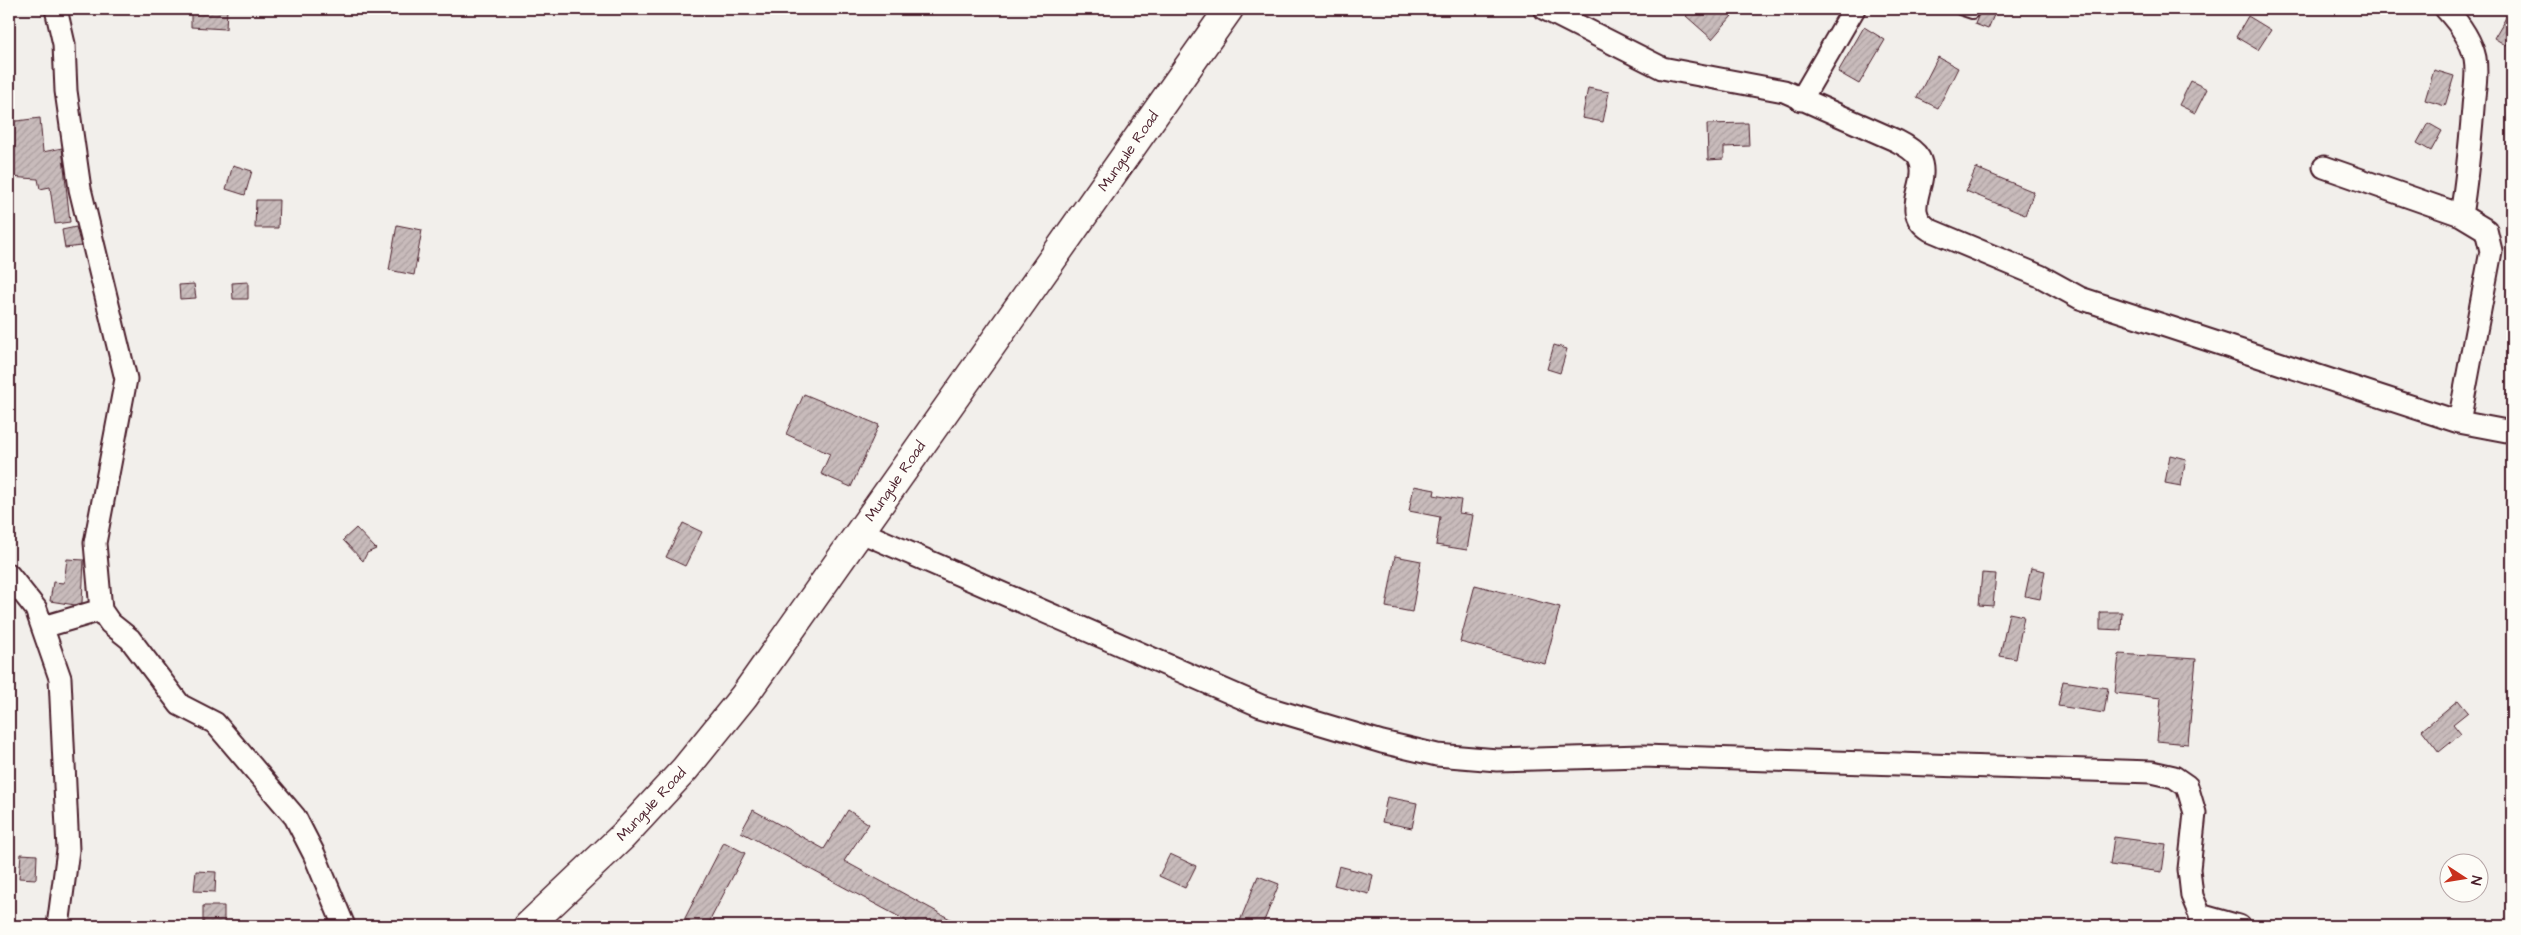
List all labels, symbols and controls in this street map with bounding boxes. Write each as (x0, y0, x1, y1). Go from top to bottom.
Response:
street label: Mungule Road (1093, 107, 1165, 196)
street label: Mungule Road (860, 437, 932, 526)
street label: Mungule Road (612, 763, 692, 846)
north arrow (2438, 852, 2488, 902)
text: N (2465, 874, 2486, 887)

